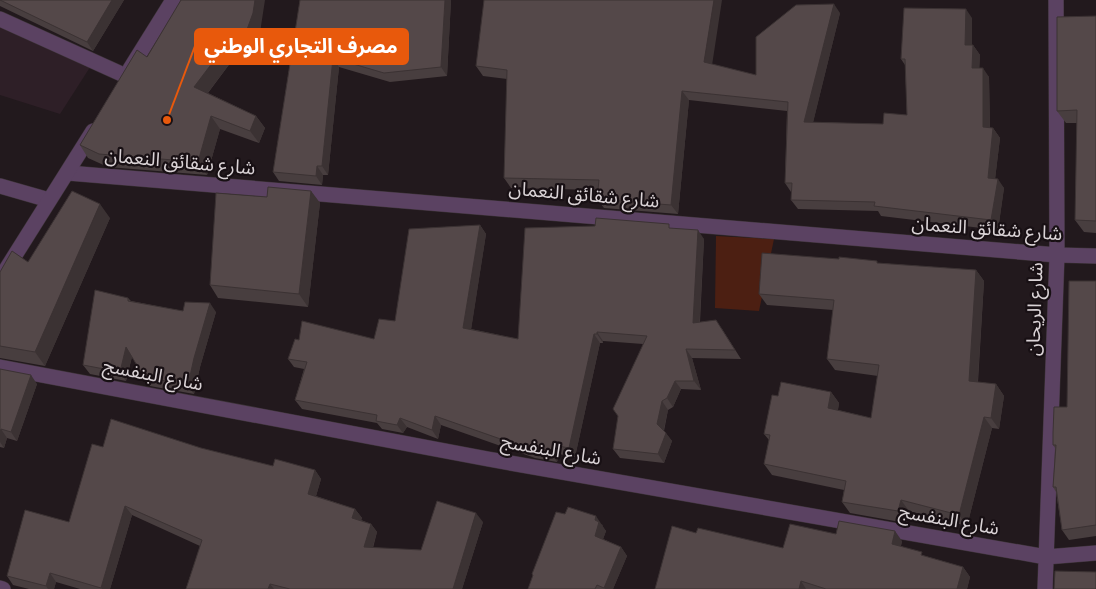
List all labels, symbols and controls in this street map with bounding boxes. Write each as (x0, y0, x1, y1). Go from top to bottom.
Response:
callout: مصرف التجاري الوطني (195, 29, 408, 64)
text: مصرف التجاري الوطني (204, 34, 398, 63)
street label: شارع شقائق النعمان (104, 143, 256, 182)
street label: شارع شقائق النعمان (508, 176, 660, 215)
street label: شارع شقائق النعمان (911, 212, 1063, 247)
street label: شارع الريحان (1021, 262, 1050, 356)
street label: شارع البنفسج (100, 354, 205, 398)
street label: شارع البنفسج (499, 429, 603, 473)
street label: شارع البنفسج (897, 499, 1001, 543)

